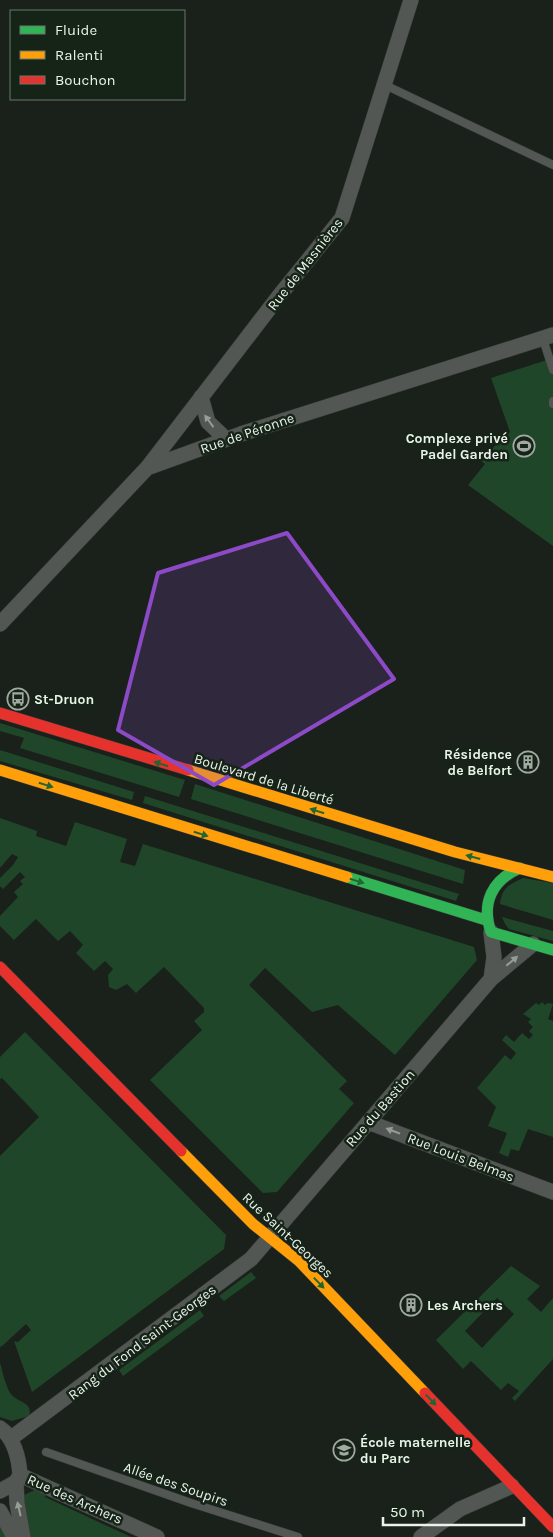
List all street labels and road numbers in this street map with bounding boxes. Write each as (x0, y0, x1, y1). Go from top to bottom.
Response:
street label: Rue de Masnières (264, 215, 347, 314)
street label: Rue de Péronne (198, 409, 296, 457)
street label: Boulevard de la Liberté (192, 750, 336, 809)
street label: Rue du Bastion (342, 1066, 419, 1150)
street label: Rue Louis Belmas (405, 1129, 517, 1186)
street label: Rue Saint-Georges (239, 1189, 336, 1282)
street label: Rang du Fond Saint-Georges (65, 1281, 220, 1404)
street label: Allée des Soupirs (121, 1459, 230, 1510)
street label: Rue des Archers (25, 1471, 125, 1528)

